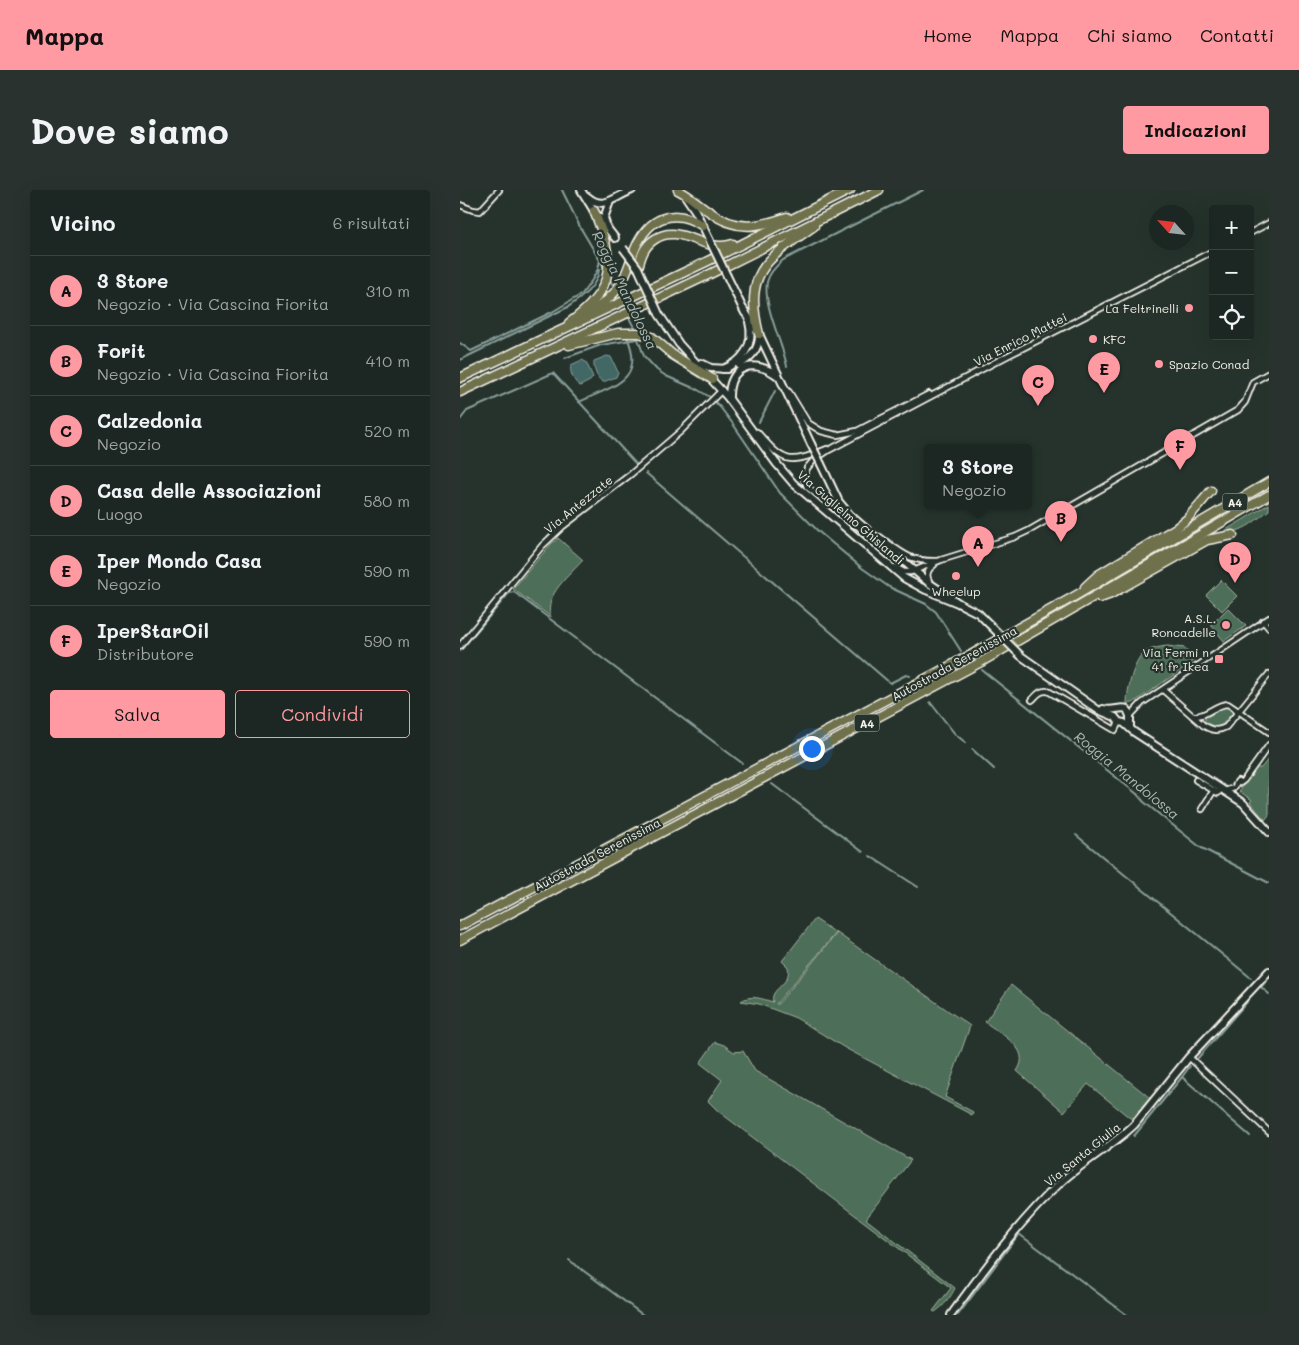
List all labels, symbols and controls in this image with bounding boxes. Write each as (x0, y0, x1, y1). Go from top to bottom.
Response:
text: Mappa (25, 20, 104, 51)
text: Home (923, 23, 972, 47)
text: Mappa (1000, 23, 1059, 47)
text: Chi siamo (1087, 23, 1172, 47)
text: Contatti (1200, 23, 1274, 47)
button: Indicazioni (1123, 106, 1269, 154)
text: Dove siamo (30, 107, 229, 153)
north arrow (1149, 205, 1194, 250)
map controls (1209, 205, 1254, 340)
button: + (1209, 205, 1254, 250)
text: Vicino (50, 209, 115, 236)
text: 6 risultati (333, 212, 410, 233)
water label: Roggia Mandolossa (588, 227, 662, 353)
button: − (1209, 250, 1254, 295)
text: 3 Store (97, 268, 168, 293)
text: A (60, 280, 72, 301)
text: 310 m (366, 280, 410, 301)
text: Negozio · Via Cascina Fiorita (97, 293, 329, 314)
button: locate (1209, 295, 1254, 340)
place label: La Feltrinelli (1105, 300, 1179, 316)
marker: La Feltrinelli (1183, 302, 1195, 314)
street label: Via Enrico Mattei (971, 309, 1069, 369)
place label: KFC (1103, 331, 1126, 347)
marker: KFC (1087, 333, 1099, 345)
text: Forit (97, 338, 145, 363)
text: B (61, 350, 71, 371)
text: 410 m (366, 350, 410, 371)
pin: E (1088, 352, 1120, 393)
place label: Spazio Conad (1169, 356, 1250, 372)
marker: Spazio Conad (1153, 358, 1165, 370)
text: Negozio · Via Cascina Fiorita (97, 363, 329, 384)
pin: C (1022, 365, 1054, 406)
text: Calzedonia (97, 408, 203, 433)
text: C (60, 420, 72, 441)
text: 520 m (364, 420, 410, 441)
pin: F (1164, 429, 1196, 470)
text: Negozio (97, 433, 161, 454)
popup (924, 444, 1032, 509)
text: 3 Store (942, 454, 1014, 479)
street label: Via Guglielmo Ghislandi (794, 466, 908, 568)
street label: Via Antezzate (540, 471, 616, 537)
text: Casa delle Associazioni (97, 478, 322, 503)
text: Negozio (942, 479, 1006, 500)
text: D (60, 490, 72, 511)
text: 580 m (363, 490, 410, 511)
road number: A4 (1222, 494, 1248, 510)
pin: B (1045, 501, 1077, 542)
text: Luogo (97, 503, 142, 524)
pin: A (962, 526, 994, 567)
pin: D (1219, 542, 1251, 583)
text: Iper Mondo Casa (97, 548, 262, 573)
text: E (61, 560, 71, 581)
text: 590 m (363, 560, 410, 581)
marker: Wheelup (950, 570, 962, 582)
text: Negozio (97, 573, 161, 594)
place label: Wheelup (931, 583, 981, 599)
place label: A.S.L. Roncadelle (1152, 610, 1216, 640)
text: IperStarOil (97, 618, 209, 643)
marker: A.S.L. Roncadelle (1220, 619, 1232, 631)
street label: Autostrada Serenissima (888, 622, 1020, 704)
text: F (61, 630, 71, 651)
text: 590 m (363, 630, 410, 651)
text: Distributore (97, 643, 194, 664)
place label: Via Fermi n 41 fr Ikea (1142, 644, 1209, 674)
marker: Via Fermi n 41 fr Ikea (1213, 653, 1225, 665)
button: Salva (50, 690, 225, 738)
button: Condividi (235, 690, 410, 738)
road number: A4 (854, 714, 880, 732)
water label: Roggia Mandolossa (1071, 727, 1183, 823)
your location (799, 736, 825, 762)
street label: Autostrada Serenissima (531, 814, 663, 894)
street label: Via Santa Giulia (1041, 1118, 1123, 1190)

